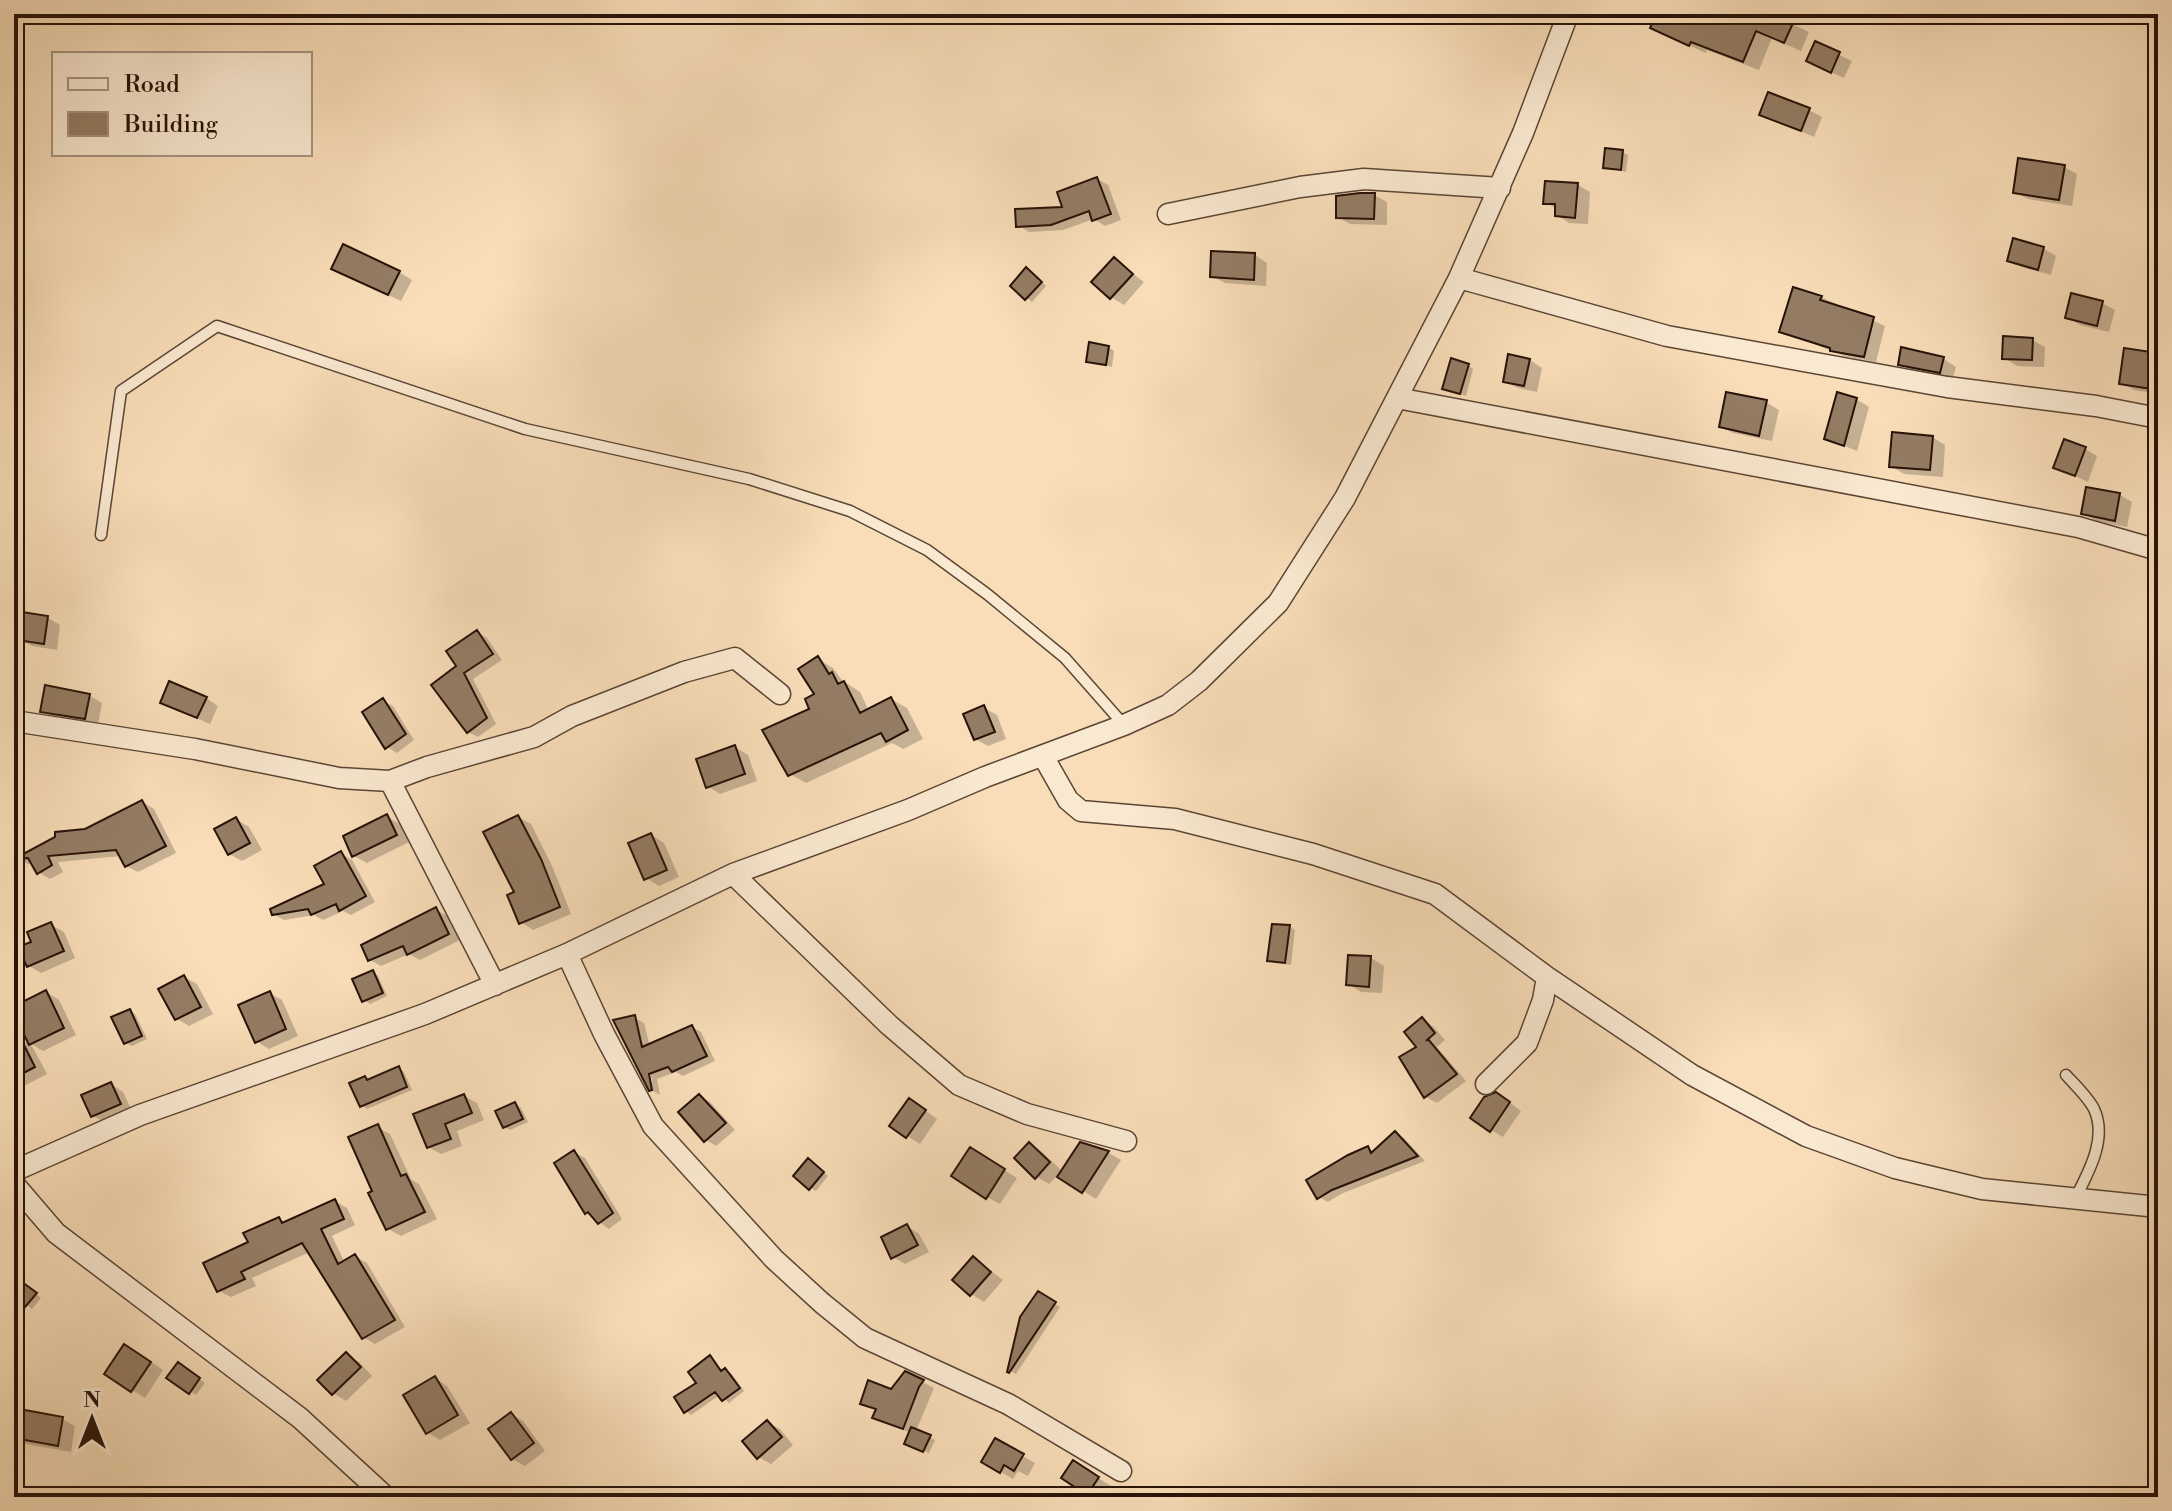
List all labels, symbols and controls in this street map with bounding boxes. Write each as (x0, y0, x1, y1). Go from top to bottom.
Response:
legend (52, 52, 312, 156)
text: Road (124, 70, 180, 100)
text: Building (123, 110, 218, 140)
north arrow (52, 1379, 132, 1459)
text: N (83, 1387, 101, 1414)

